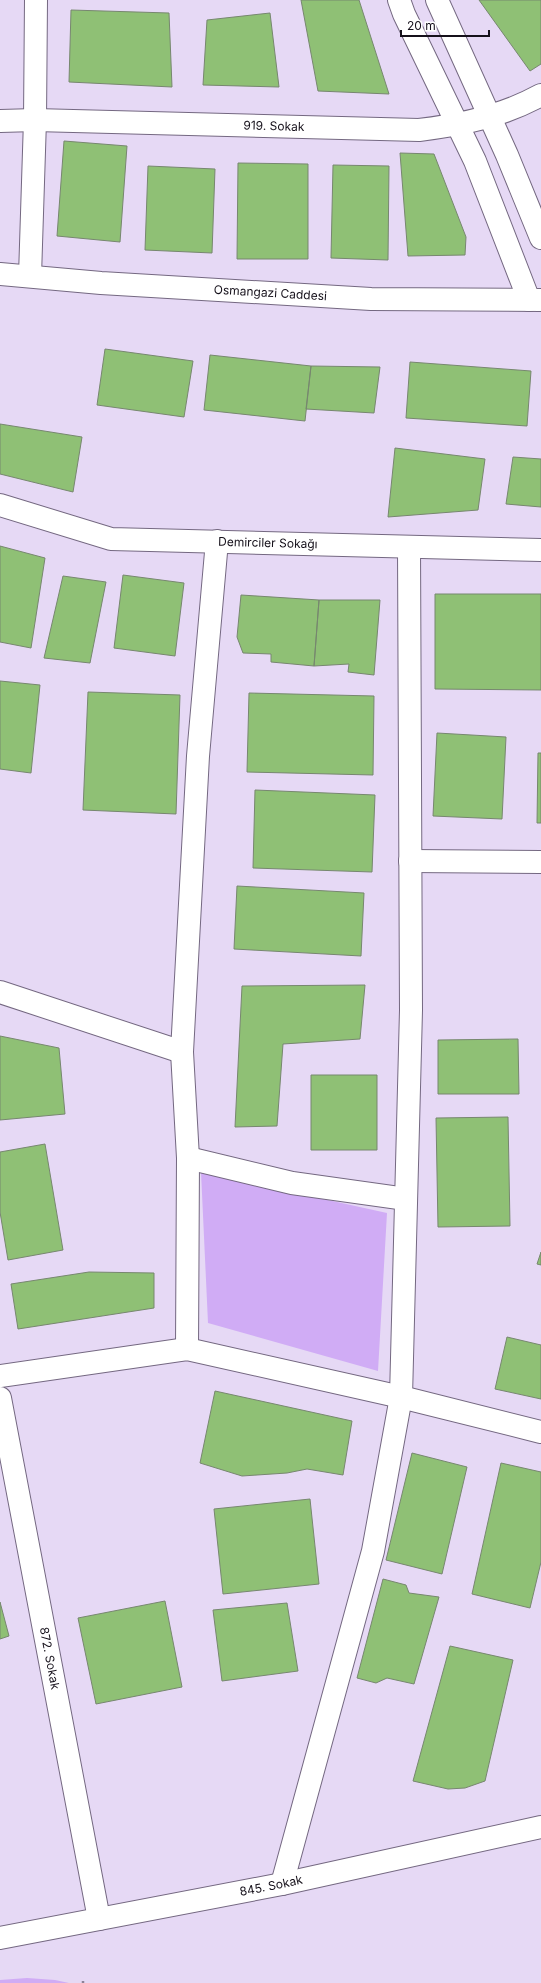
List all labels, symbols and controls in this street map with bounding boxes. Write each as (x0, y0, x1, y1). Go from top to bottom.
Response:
scale bar (401, 12, 489, 38)
text: 20 m (407, 18, 436, 33)
street label: 919. Sokak (243, 117, 305, 134)
street label: Osmangazi Caddesi (213, 282, 327, 303)
street label: Demirciler Sokağı (218, 534, 318, 551)
street label: 872. Sokak (37, 1626, 63, 1691)
street label: 845. Sokak (238, 1872, 304, 1899)

